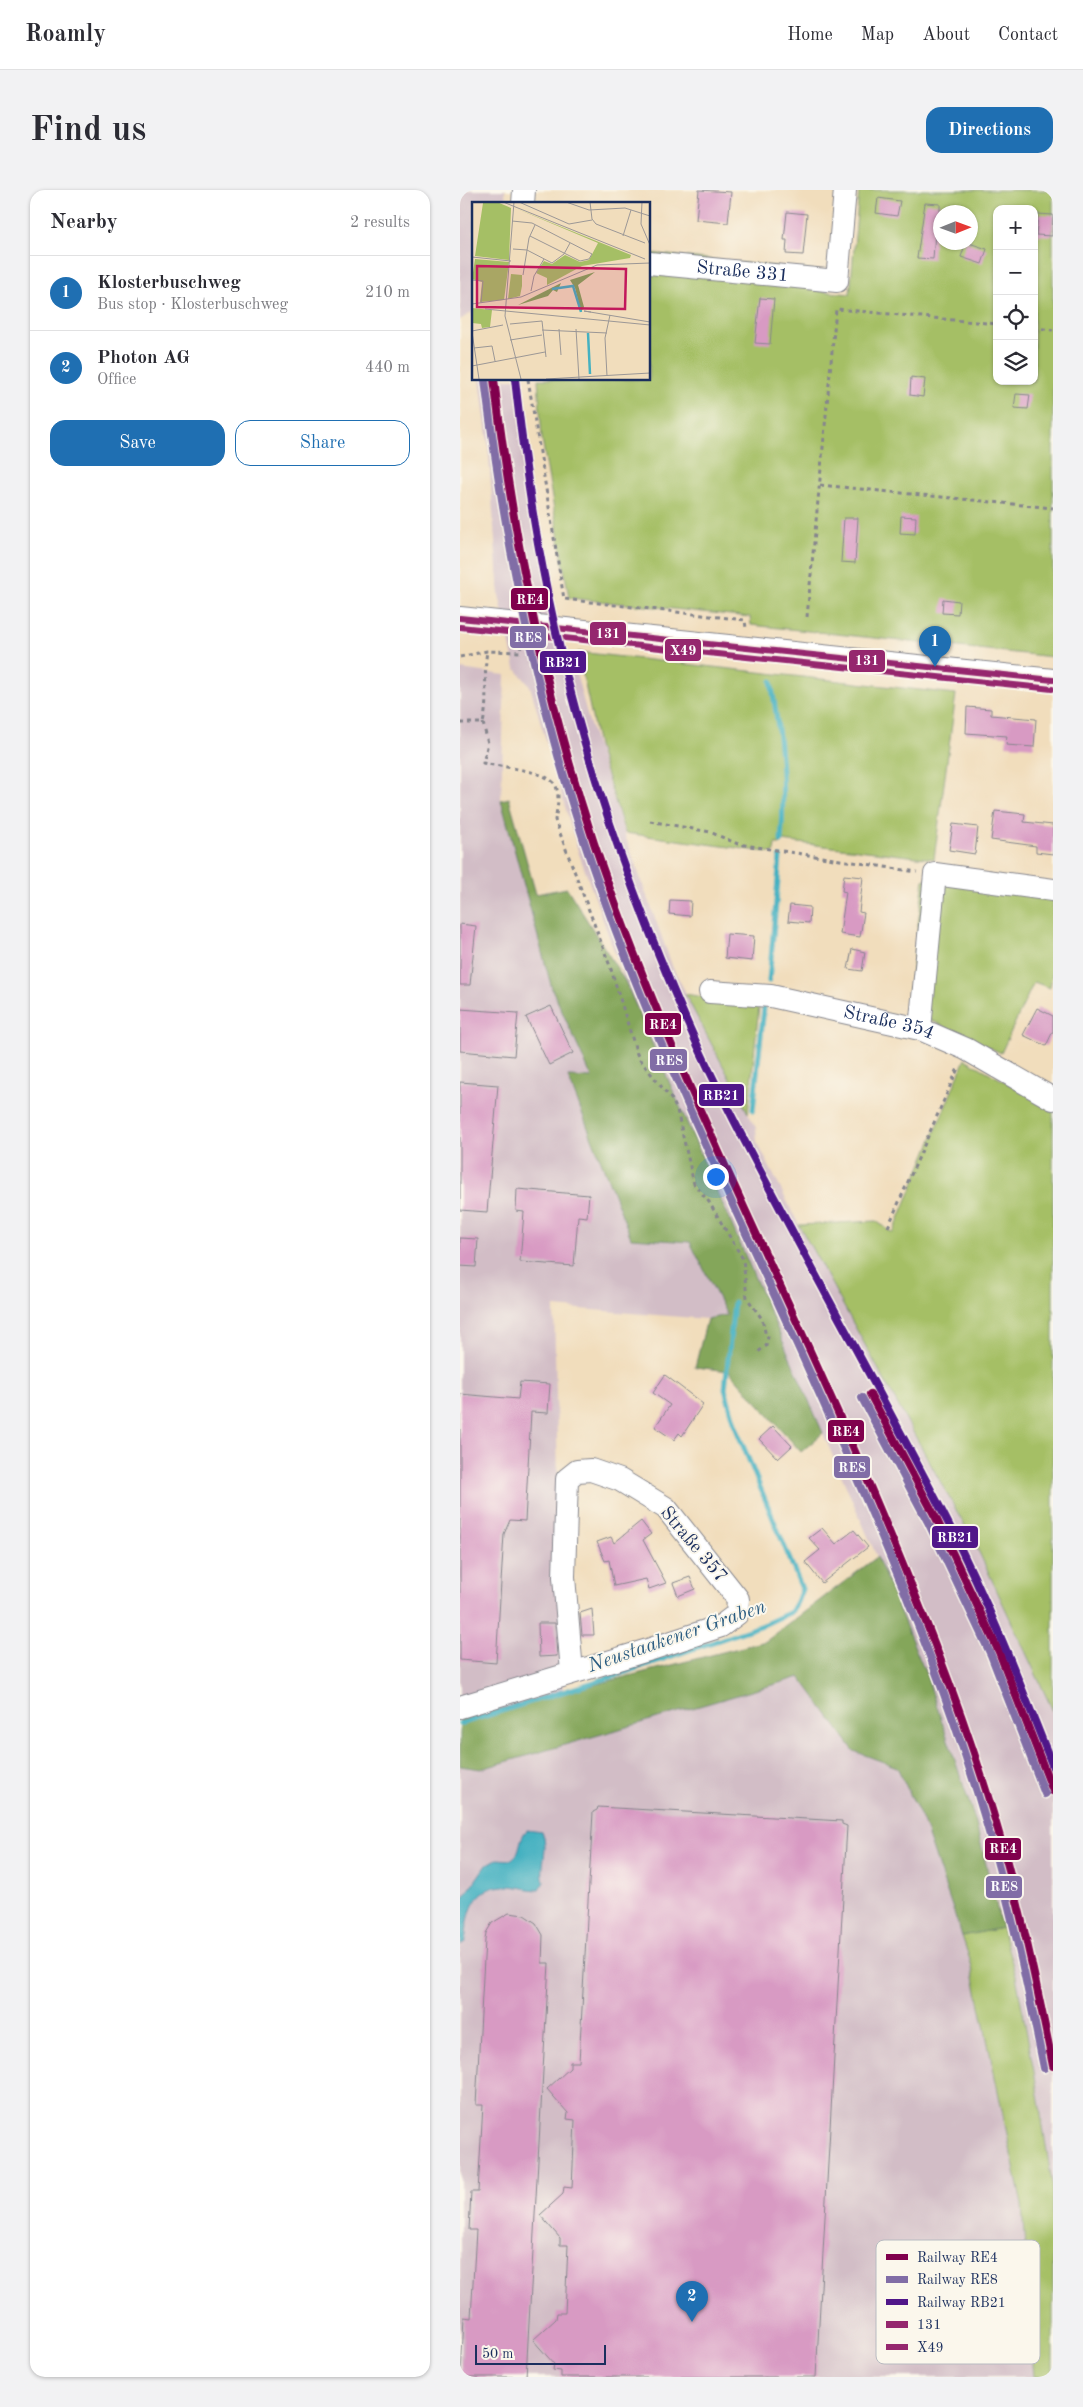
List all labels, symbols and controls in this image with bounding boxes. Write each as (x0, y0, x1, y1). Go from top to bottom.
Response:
text: Roamly (25, 23, 106, 47)
text: Home (787, 26, 833, 44)
text: Map (861, 26, 894, 44)
text: About (922, 26, 970, 44)
text: Contact (998, 26, 1058, 44)
button: Directions (926, 107, 1053, 153)
text: Find us (30, 113, 146, 148)
inset map (472, 202, 650, 380)
north arrow (933, 205, 978, 250)
map controls (993, 205, 1038, 385)
button: + (993, 205, 1038, 250)
text: Nearby (50, 212, 118, 233)
text: 2 results (350, 215, 410, 231)
button: − (993, 250, 1038, 295)
street label: Straße 331 (695, 258, 790, 286)
text: Klosterbuschweg (97, 274, 241, 293)
text: 1 (61, 285, 71, 301)
text: 210 m (365, 285, 410, 301)
button: locate (993, 295, 1038, 340)
text: Bus stop · Klosterbuschweg (97, 297, 288, 313)
button: layers (993, 340, 1038, 385)
text: Photon AG (97, 349, 190, 368)
text: 2 (61, 360, 71, 376)
text: 440 m (365, 360, 410, 376)
text: Office (97, 372, 136, 388)
button: Save (50, 420, 225, 466)
button: Share (235, 420, 410, 466)
line badge: RE4 (510, 587, 549, 611)
text: RE4 (516, 593, 544, 607)
line badge: 131 (589, 621, 627, 646)
line badge: RE8 (509, 625, 547, 649)
pin: 1 (919, 626, 951, 667)
text: 131 (596, 627, 620, 641)
text: RE8 (514, 631, 542, 645)
line badge: X49 (664, 638, 702, 662)
text: X49 (670, 644, 696, 658)
line badge: 131 (848, 649, 886, 673)
line badge: RB21 (539, 650, 587, 674)
text: 131 (855, 654, 879, 668)
text: RB21 (545, 656, 581, 670)
street label: Straße 354 (842, 1003, 937, 1044)
line badge: RE4 (644, 1012, 682, 1036)
text: RE4 (649, 1018, 677, 1032)
line badge: RE8 (649, 1048, 688, 1072)
text: RE8 (655, 1054, 683, 1068)
line badge: RB21 (698, 1083, 745, 1107)
text: RB21 (703, 1089, 739, 1103)
your location (703, 1164, 729, 1190)
line badge: RE4 (827, 1419, 865, 1443)
text: RE4 (832, 1425, 860, 1439)
line badge: RE8 (833, 1455, 871, 1479)
text: RE8 (838, 1461, 866, 1475)
street label: Straße 357 (656, 1503, 730, 1587)
line badge: RB21 (931, 1525, 979, 1549)
text: RB21 (937, 1531, 973, 1545)
water label: Neustaakener Graben (584, 1597, 769, 1677)
line badge: RE4 (984, 1837, 1022, 1861)
text: RE4 (989, 1842, 1017, 1856)
line badge: RE8 (985, 1875, 1023, 1899)
text: RE8 (990, 1880, 1018, 1894)
legend (876, 2240, 1040, 2364)
text: Railway RE4 (917, 2251, 998, 2265)
text: Railway RE8 (917, 2273, 998, 2287)
pin: 2 (676, 2281, 708, 2322)
text: Railway RB21 (917, 2296, 1006, 2310)
text: 131 (917, 2318, 941, 2332)
text: X49 (917, 2341, 944, 2355)
scale bar (475, 2342, 606, 2365)
text: 50 m (482, 2347, 513, 2361)

